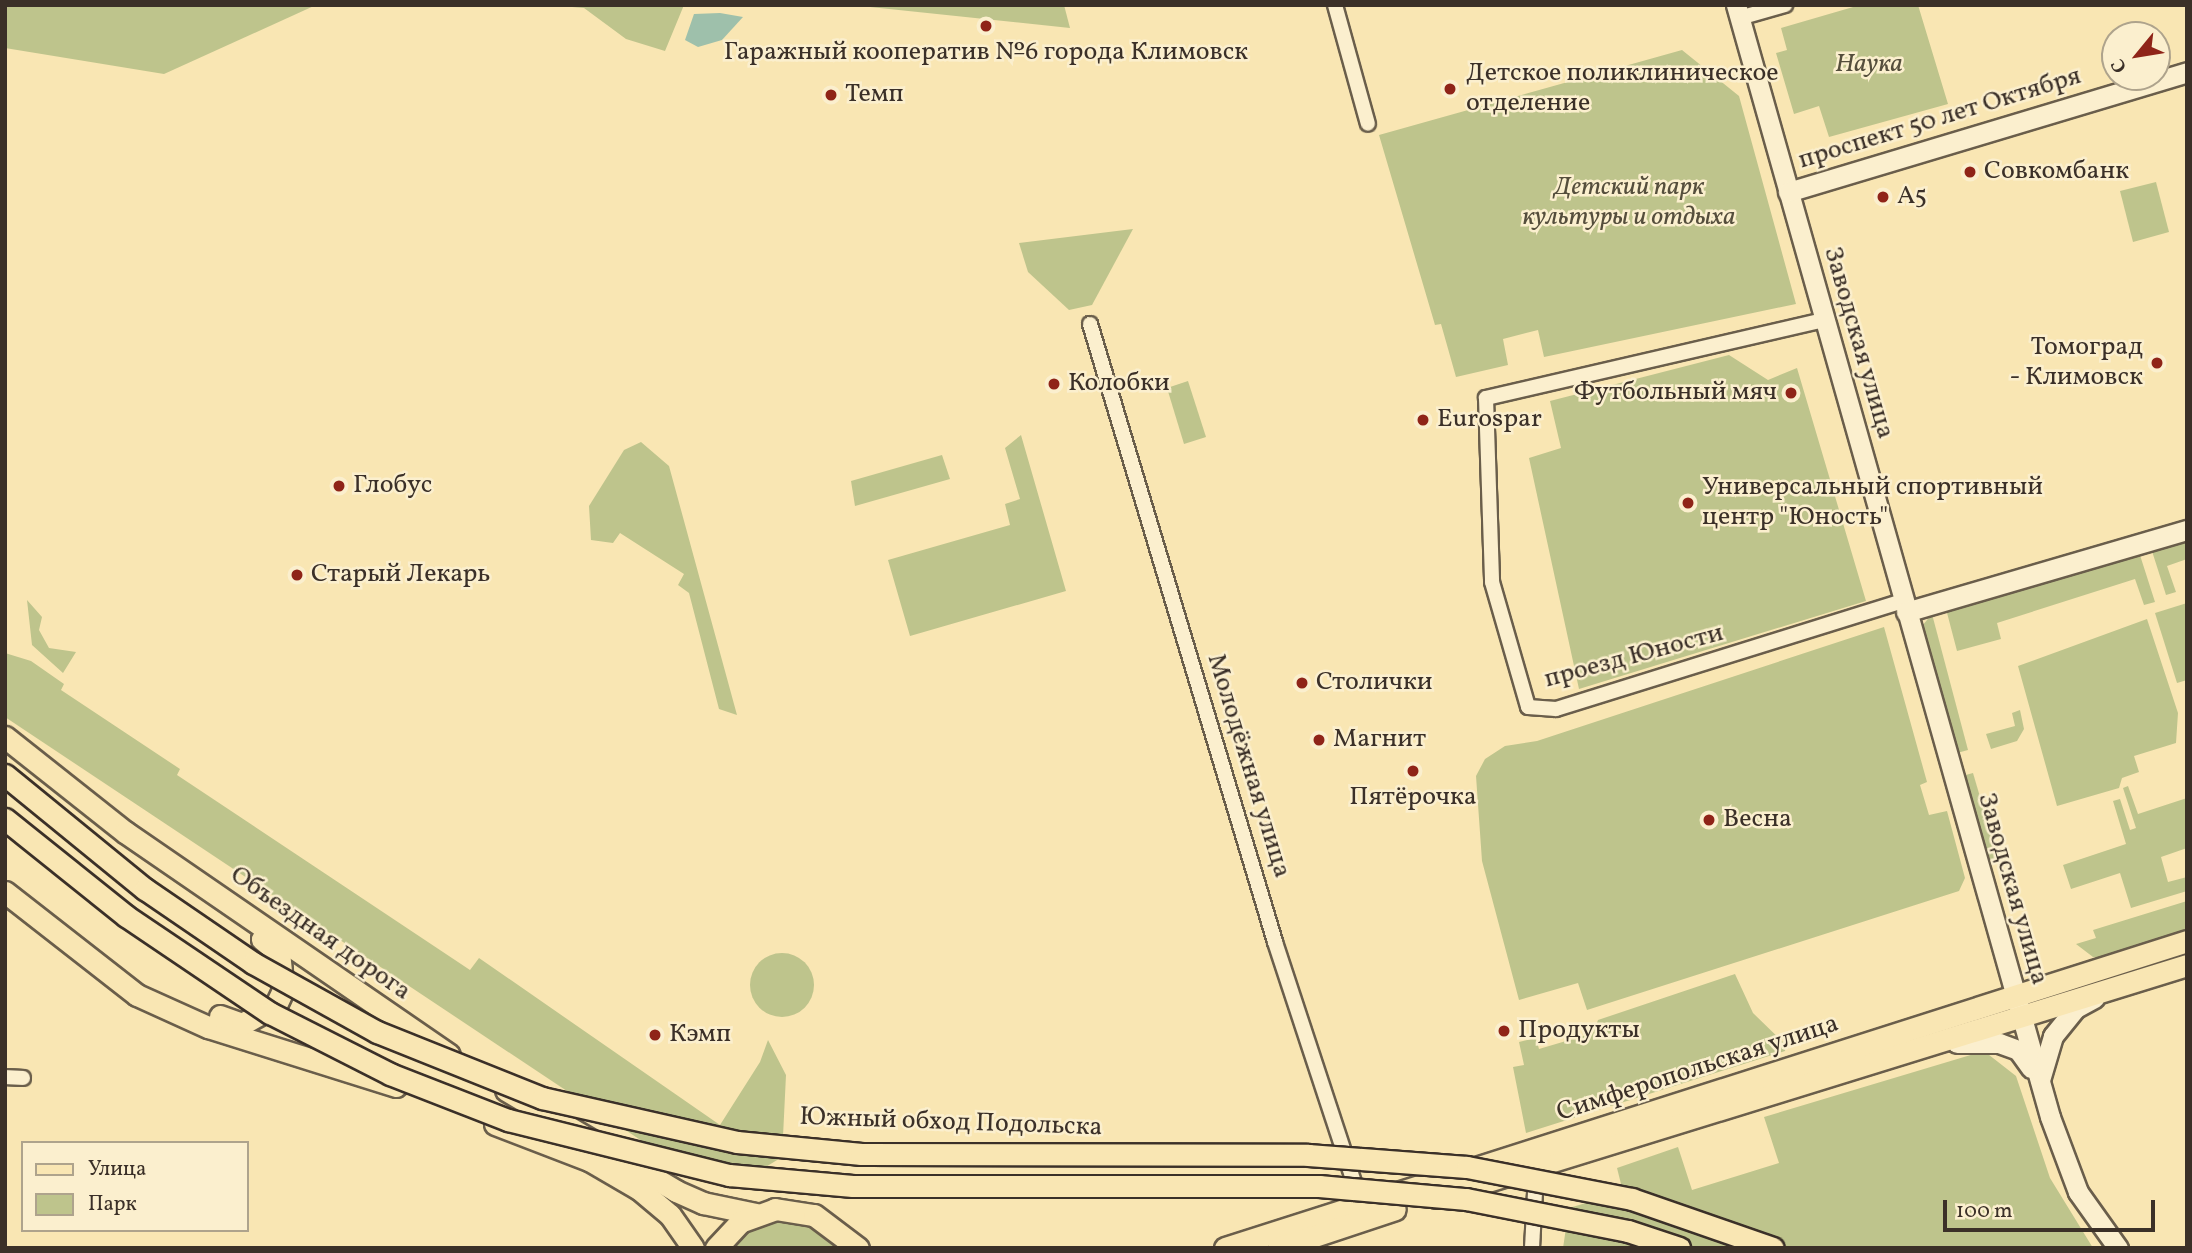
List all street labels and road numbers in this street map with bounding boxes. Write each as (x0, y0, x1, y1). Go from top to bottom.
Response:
street label: проспект 50 лет Октября (1795, 61, 2085, 177)
street label: Заводская улица (1816, 243, 1900, 443)
street label: проезд Юности (1541, 618, 1727, 696)
street label: Молодёжная улица (1199, 650, 1297, 882)
street label: Заводская улица (1970, 789, 2054, 989)
street label: Объездная дорога (224, 860, 416, 1008)
street label: Симферопольская улица (1553, 1009, 1843, 1129)
street label: Южный обход Подольска (799, 1102, 1103, 1144)

